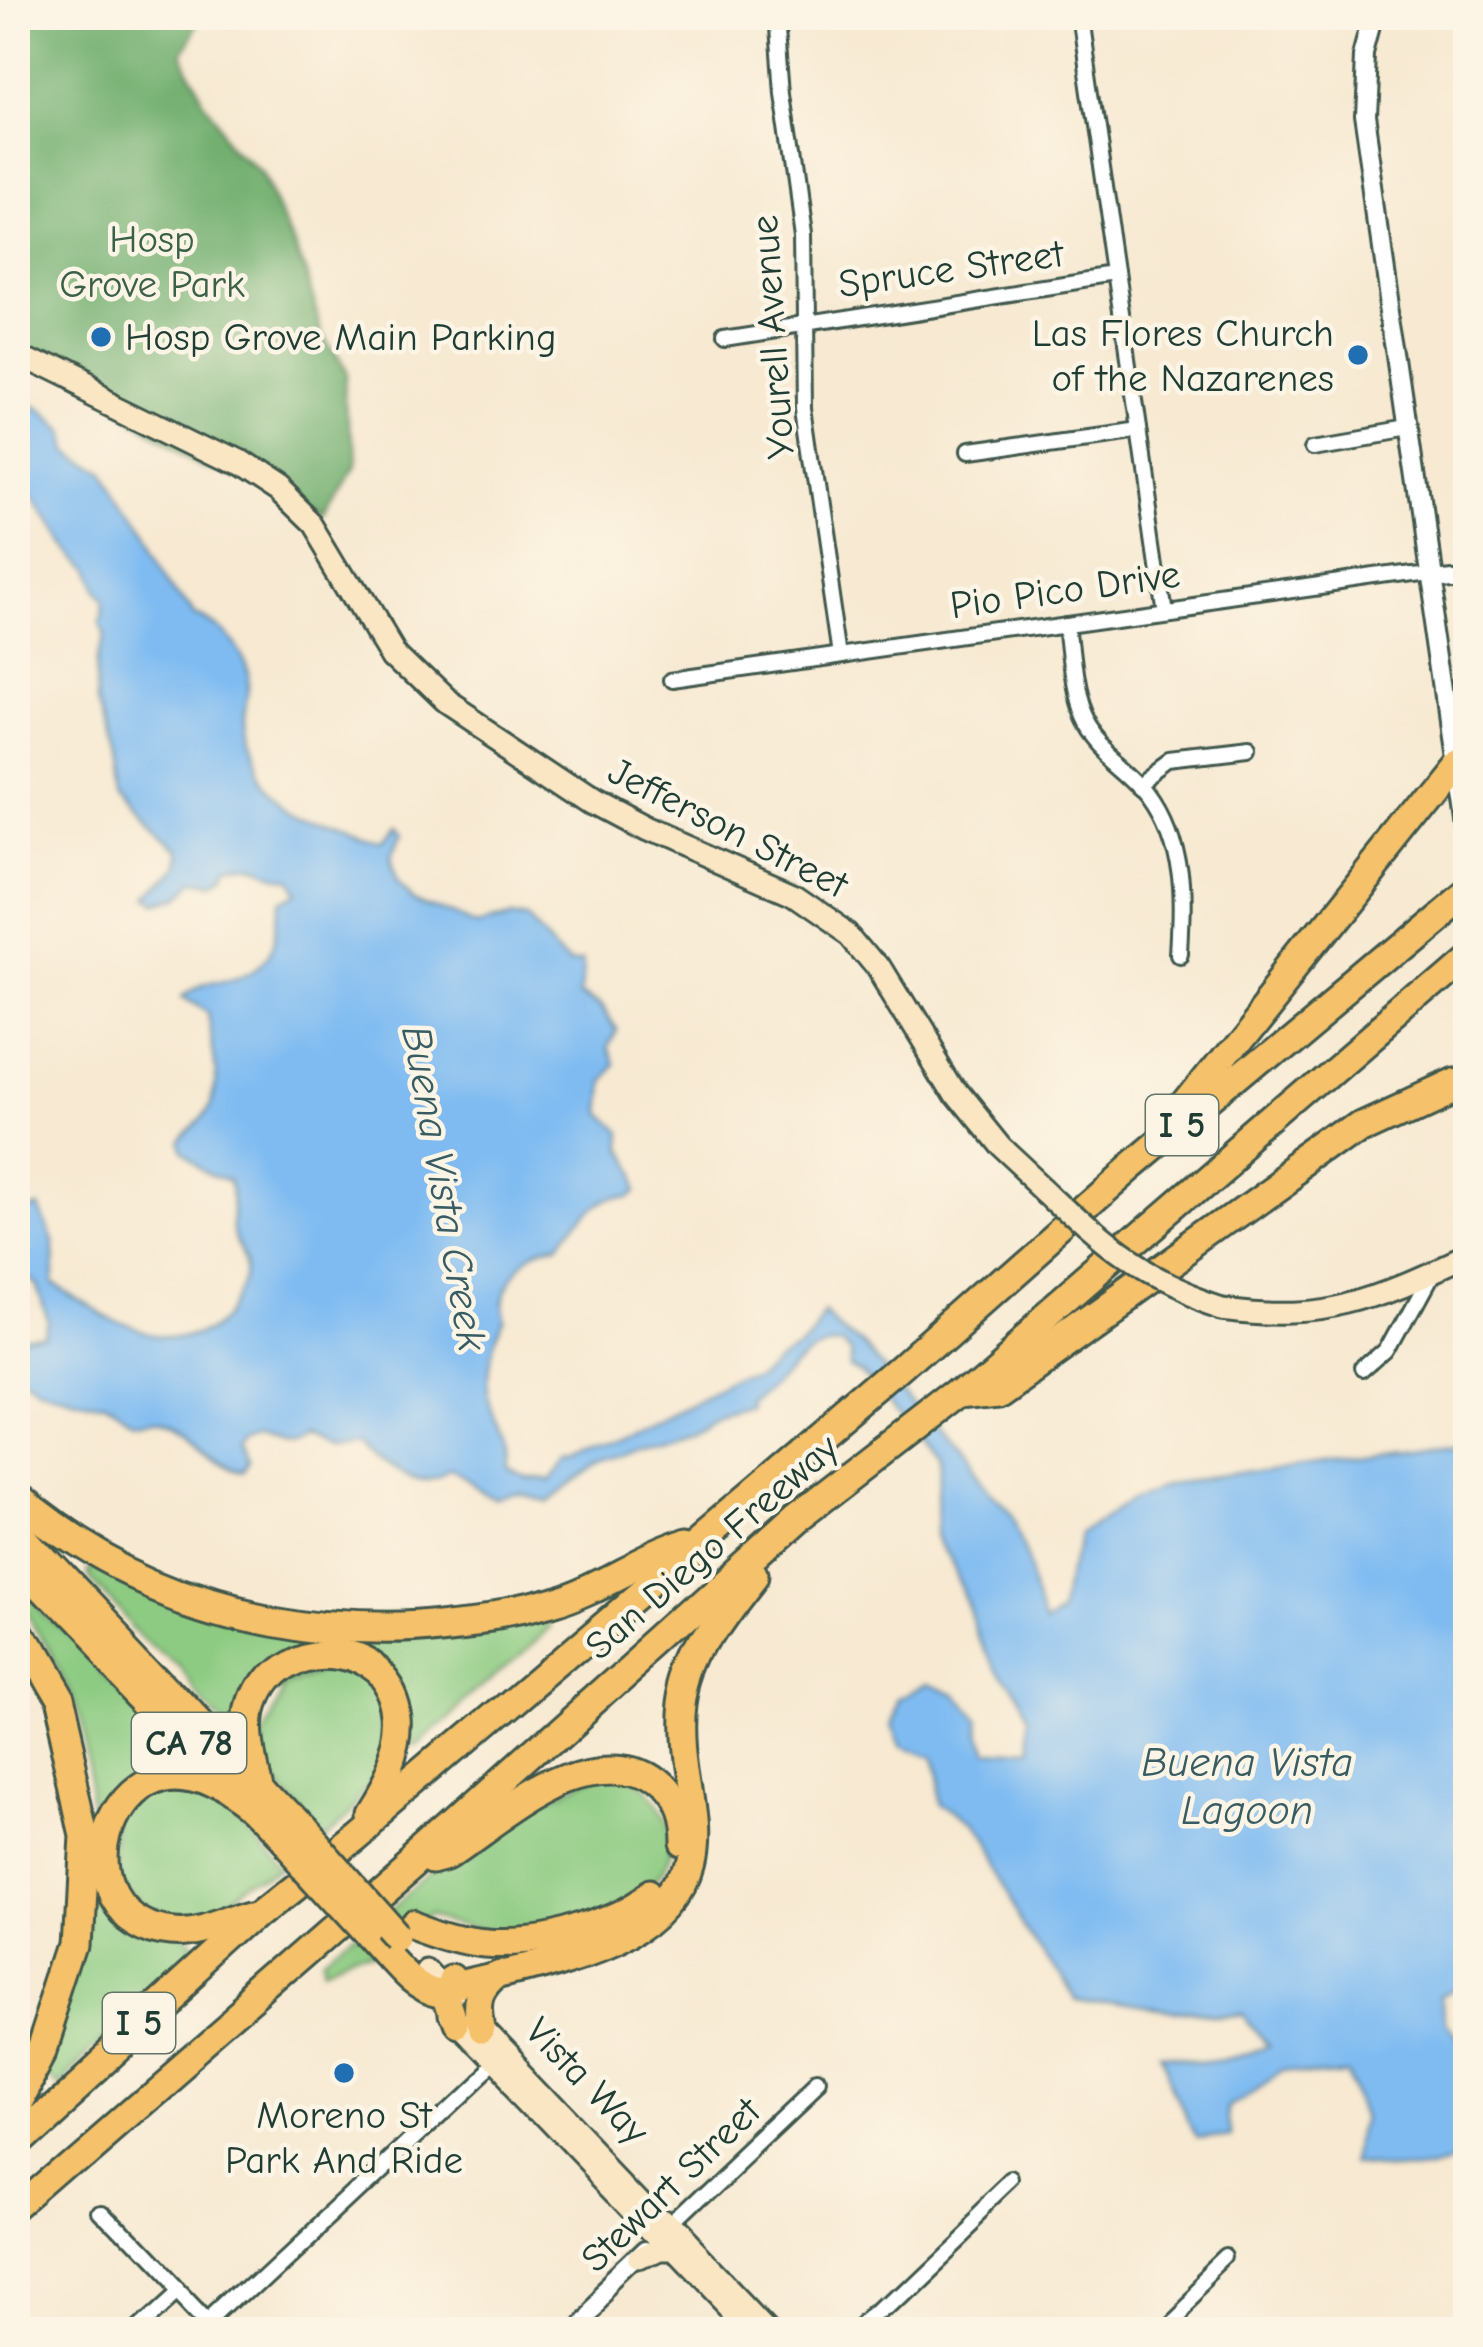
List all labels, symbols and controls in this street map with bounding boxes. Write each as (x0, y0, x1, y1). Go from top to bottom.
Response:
street label: Yourell Avenue (742, 213, 804, 461)
park label: Hosp Grove Park (59, 217, 245, 307)
street label: Spruce Street (836, 231, 1068, 307)
place label: Las Flores Church of the Nazarenes (1032, 311, 1334, 401)
place label: Hosp Grove Main Parking (125, 315, 557, 360)
marker: Hosp Grove Main Parking (88, 324, 114, 350)
marker: Las Flores Church of the Nazarenes (1345, 342, 1371, 368)
street label: Pio Pico Drive (947, 552, 1183, 628)
street label: Jefferson Street (601, 748, 857, 908)
water label: Buena Vista Creek (391, 1022, 497, 1355)
road number: I 5 (1146, 1095, 1218, 1155)
street label: San Diego Freeway (576, 1425, 848, 1669)
road number: CA 78 (132, 1713, 246, 1773)
water label: Buena Vista Lagoon (1141, 1738, 1353, 1835)
road number: I 5 (103, 1993, 175, 2053)
street label: Vista Way (516, 2009, 658, 2154)
marker: Moreno St Park And Ride (331, 2060, 357, 2086)
street label: Stewart Street (572, 2087, 771, 2281)
place label: Moreno St Park And Ride (225, 2093, 463, 2183)

